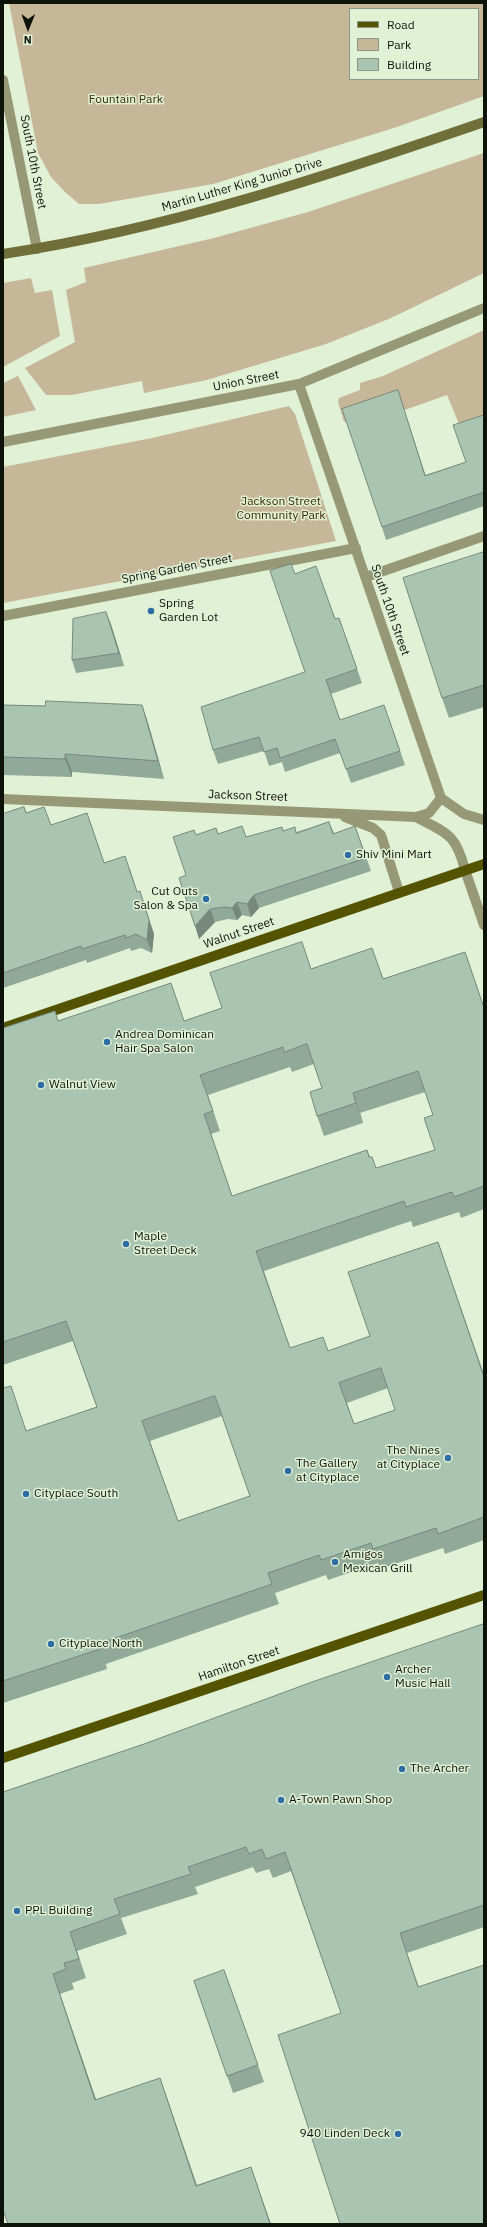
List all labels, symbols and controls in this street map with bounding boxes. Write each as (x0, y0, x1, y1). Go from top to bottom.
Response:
north arrow (8, 8, 48, 48)
legend (349, 8, 479, 80)
text: Road (387, 17, 415, 32)
text: N (24, 33, 32, 47)
text: Park (387, 37, 411, 52)
text: Building (387, 57, 431, 72)
park label: Fountain Park (89, 93, 163, 107)
street label: South 10th Street (17, 114, 49, 210)
street label: Martin Luther King Junior Drive (160, 155, 324, 215)
street label: Union Street (212, 368, 280, 394)
park label: Jackson Street Community Park (236, 495, 326, 523)
street label: Spring Garden Street (120, 551, 234, 587)
street label: South 10th Street (368, 562, 412, 658)
place label: Spring Garden Lot (159, 597, 218, 625)
marker: Spring Garden Lot (146, 606, 156, 616)
street label: Jackson Street (208, 787, 288, 805)
place label: Shiv Mini Mart (356, 848, 432, 862)
marker: Shiv Mini Mart (343, 850, 353, 860)
place label: Cut Outs Salon & Spa (133, 885, 198, 913)
marker: Cut Outs Salon & Spa (201, 894, 211, 904)
street label: Walnut Street (202, 914, 276, 952)
place label: Andrea Dominican Hair Spa Salon (115, 1028, 214, 1056)
marker: Andrea Dominican Hair Spa Salon (102, 1037, 112, 1047)
place label: Walnut View (49, 1078, 116, 1092)
marker: Walnut View (36, 1080, 46, 1090)
place label: Maple Street Deck (134, 1230, 197, 1258)
marker: Maple Street Deck (121, 1239, 131, 1249)
place label: The Nines at Cityplace (377, 1444, 440, 1472)
marker: The Nines at Cityplace (443, 1453, 453, 1463)
place label: The Gallery at Cityplace (296, 1457, 359, 1485)
marker: The Gallery at Cityplace (283, 1466, 293, 1476)
place label: Cityplace South (34, 1487, 118, 1501)
marker: Cityplace South (21, 1489, 31, 1499)
place label: Amigos Mexican Grill (343, 1548, 413, 1576)
marker: Amigos Mexican Grill (330, 1557, 340, 1567)
place label: Cityplace North (59, 1637, 142, 1651)
marker: Cityplace North (46, 1639, 56, 1649)
street label: Hamilton Street (196, 1643, 282, 1685)
place label: Archer Music Hall (395, 1663, 451, 1691)
marker: Archer Music Hall (382, 1672, 392, 1682)
place label: The Archer (410, 1762, 469, 1776)
marker: The Archer (397, 1764, 407, 1774)
place label: A-Town Pawn Shop (289, 1793, 392, 1807)
marker: A-Town Pawn Shop (276, 1795, 286, 1805)
place label: PPL Building (25, 1904, 92, 1918)
marker: PPL Building (12, 1906, 22, 1916)
place label: 940 Linden Deck (300, 2127, 390, 2141)
marker: 940 Linden Deck (393, 2129, 403, 2139)

